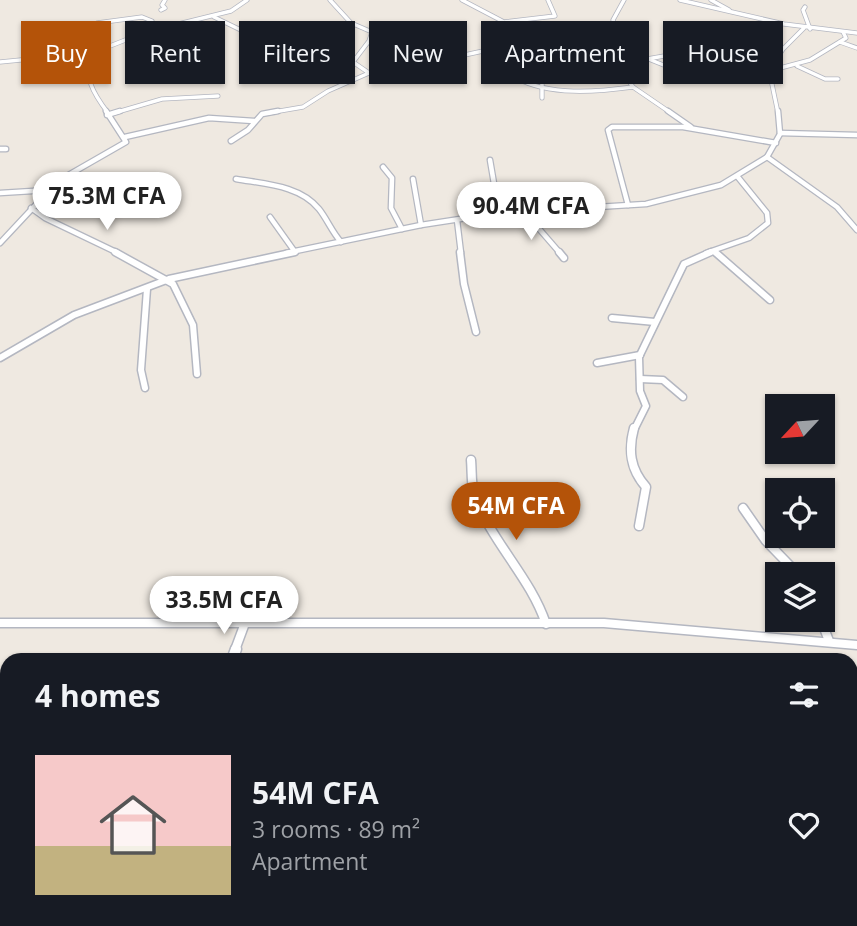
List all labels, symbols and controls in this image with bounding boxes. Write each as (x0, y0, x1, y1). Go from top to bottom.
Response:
chip: Buy (21, 21, 111, 84)
chip: Rent (125, 21, 225, 84)
chip: Filters (239, 21, 355, 84)
chip: New (369, 21, 467, 84)
chip: Apartment (481, 21, 649, 84)
chip: House (663, 21, 783, 84)
pin: 75.3M CFA (27, 173, 187, 232)
text: 75.3M CFA (49, 179, 165, 211)
pin: 90.4M CFA (451, 182, 611, 242)
text: 90.4M CFA (473, 189, 589, 221)
north arrow (765, 394, 835, 464)
map controls (765, 394, 835, 632)
button: locate (765, 478, 835, 548)
pin: 54M CFA (451, 482, 581, 542)
text: 54M CFA (467, 489, 565, 521)
button: layers (765, 562, 835, 632)
pin: 33.5M CFA (144, 576, 304, 636)
text: 33.5M CFA (166, 583, 282, 615)
text: 4 homes (35, 675, 160, 716)
icon: filters (785, 676, 823, 714)
text: 54M CFA (252, 772, 379, 813)
icon: home (91, 783, 175, 867)
icon: heart (785, 806, 823, 844)
text: 3 rooms · 89 m² (252, 813, 420, 845)
text: Apartment (252, 845, 368, 877)

